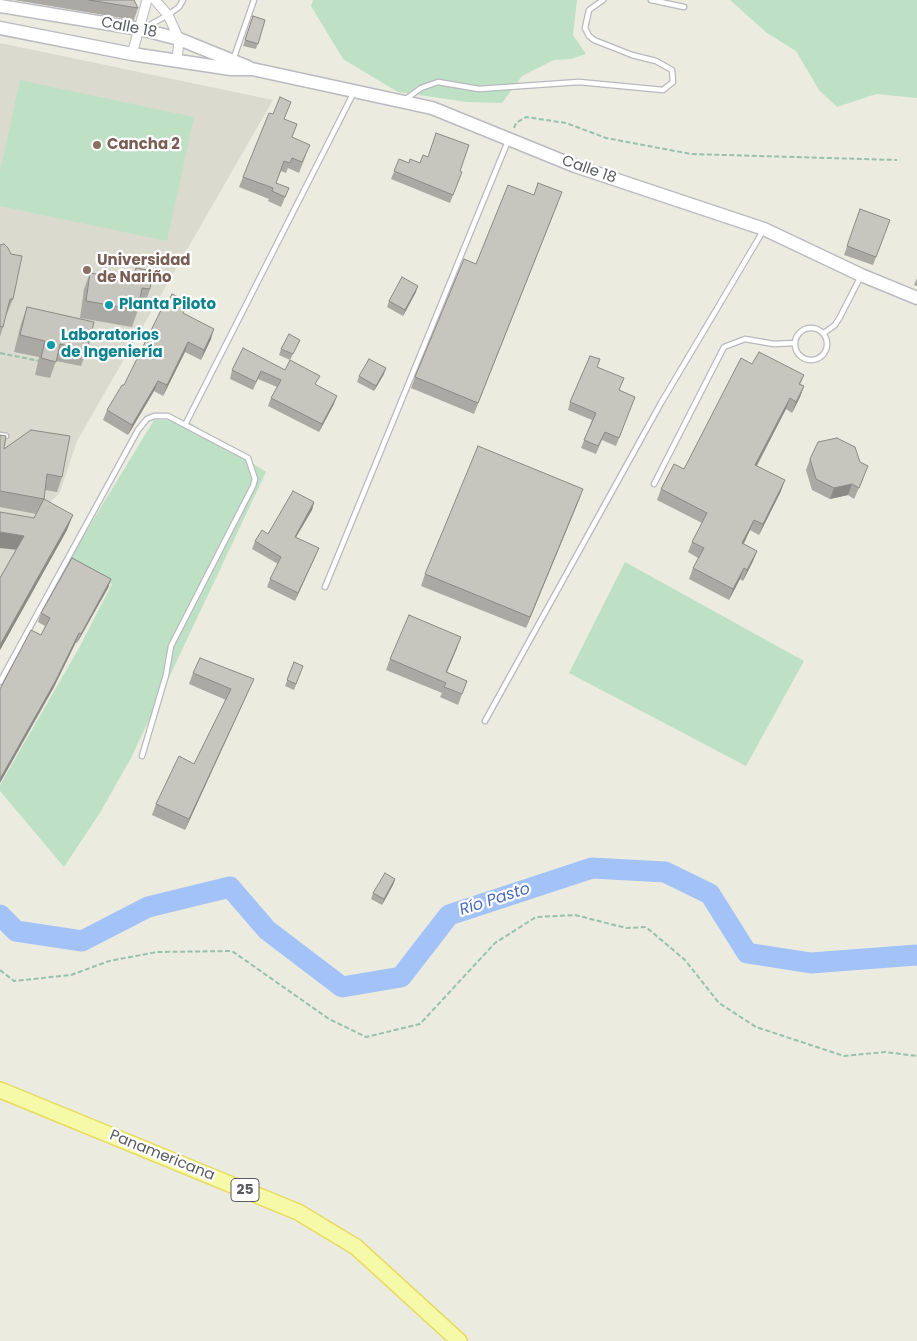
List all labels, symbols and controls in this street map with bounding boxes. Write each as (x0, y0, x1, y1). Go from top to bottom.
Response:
street label: Calle 18 (99, 14, 159, 42)
place label: Cancha 2 (107, 136, 180, 154)
marker: Cancha 2 (91, 139, 103, 151)
street label: Calle 18 (559, 152, 619, 188)
place label: Universidad de Nariño (97, 252, 191, 287)
marker: Universidad de Nariño (81, 264, 93, 276)
place label: Planta Piloto (119, 296, 216, 314)
marker: Planta Piloto (103, 299, 115, 311)
place label: Laboratorios de Ingeniería (61, 327, 163, 362)
marker: Laboratorios de Ingeniería (45, 339, 57, 351)
water label: Río Pasto (457, 880, 533, 920)
street label: Panamericana (107, 1127, 217, 1185)
road number: 25 (231, 1178, 259, 1202)

